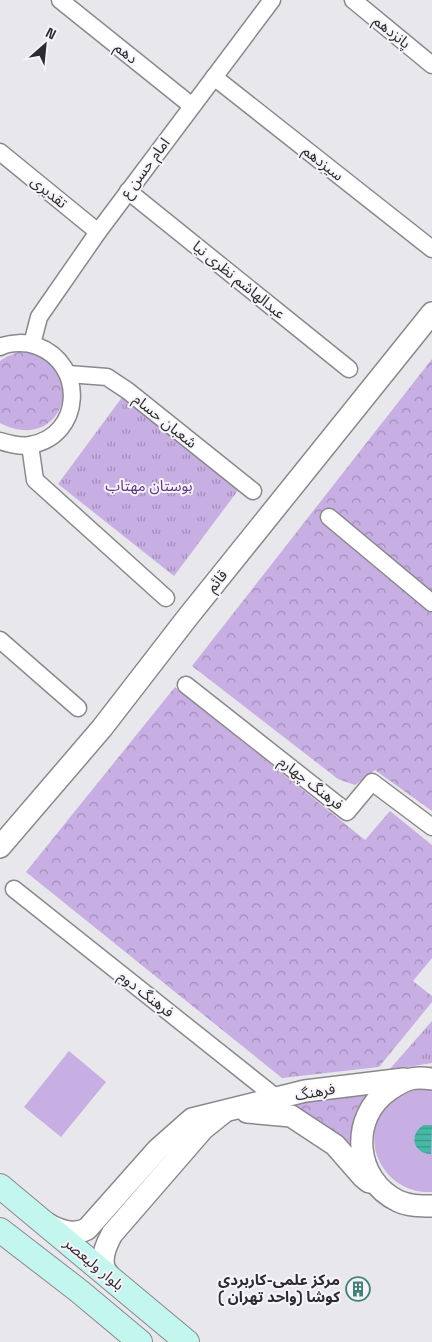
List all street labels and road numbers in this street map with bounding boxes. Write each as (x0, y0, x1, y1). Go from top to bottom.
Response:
street label: پانزدهم (369, 11, 415, 54)
street label: دهم (110, 38, 142, 69)
street label: امام حسن ع (116, 134, 176, 204)
street label: سیزدهم (298, 141, 348, 186)
street label: تقدیری (27, 171, 72, 212)
street label: عبدالهاشم نظری نیا (188, 236, 290, 325)
street label: شعبان حسام (128, 389, 201, 454)
street label: قائم (202, 565, 233, 597)
street label: فرهنگ چهارم (274, 751, 348, 816)
street label: فرهنگ دوم (113, 966, 178, 1023)
street label: فرهنگ (293, 1079, 337, 1104)
street label: بلوار ولیعصر (60, 1232, 128, 1294)

